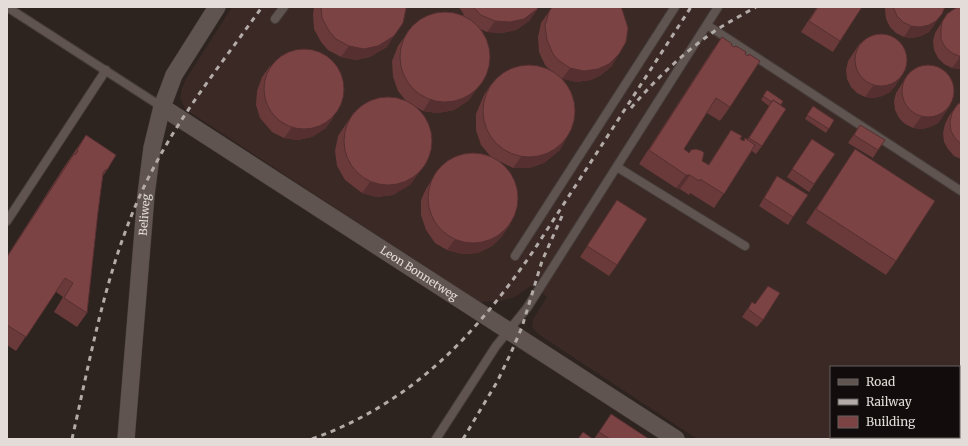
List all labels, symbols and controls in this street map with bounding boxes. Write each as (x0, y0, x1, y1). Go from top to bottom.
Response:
street label: Beliweg (136, 193, 153, 236)
street label: Leon Bonnetweg (378, 243, 461, 303)
legend (830, 366, 960, 438)
text: Road (866, 374, 895, 389)
text: Railway (866, 394, 912, 409)
text: Building (866, 414, 916, 429)

